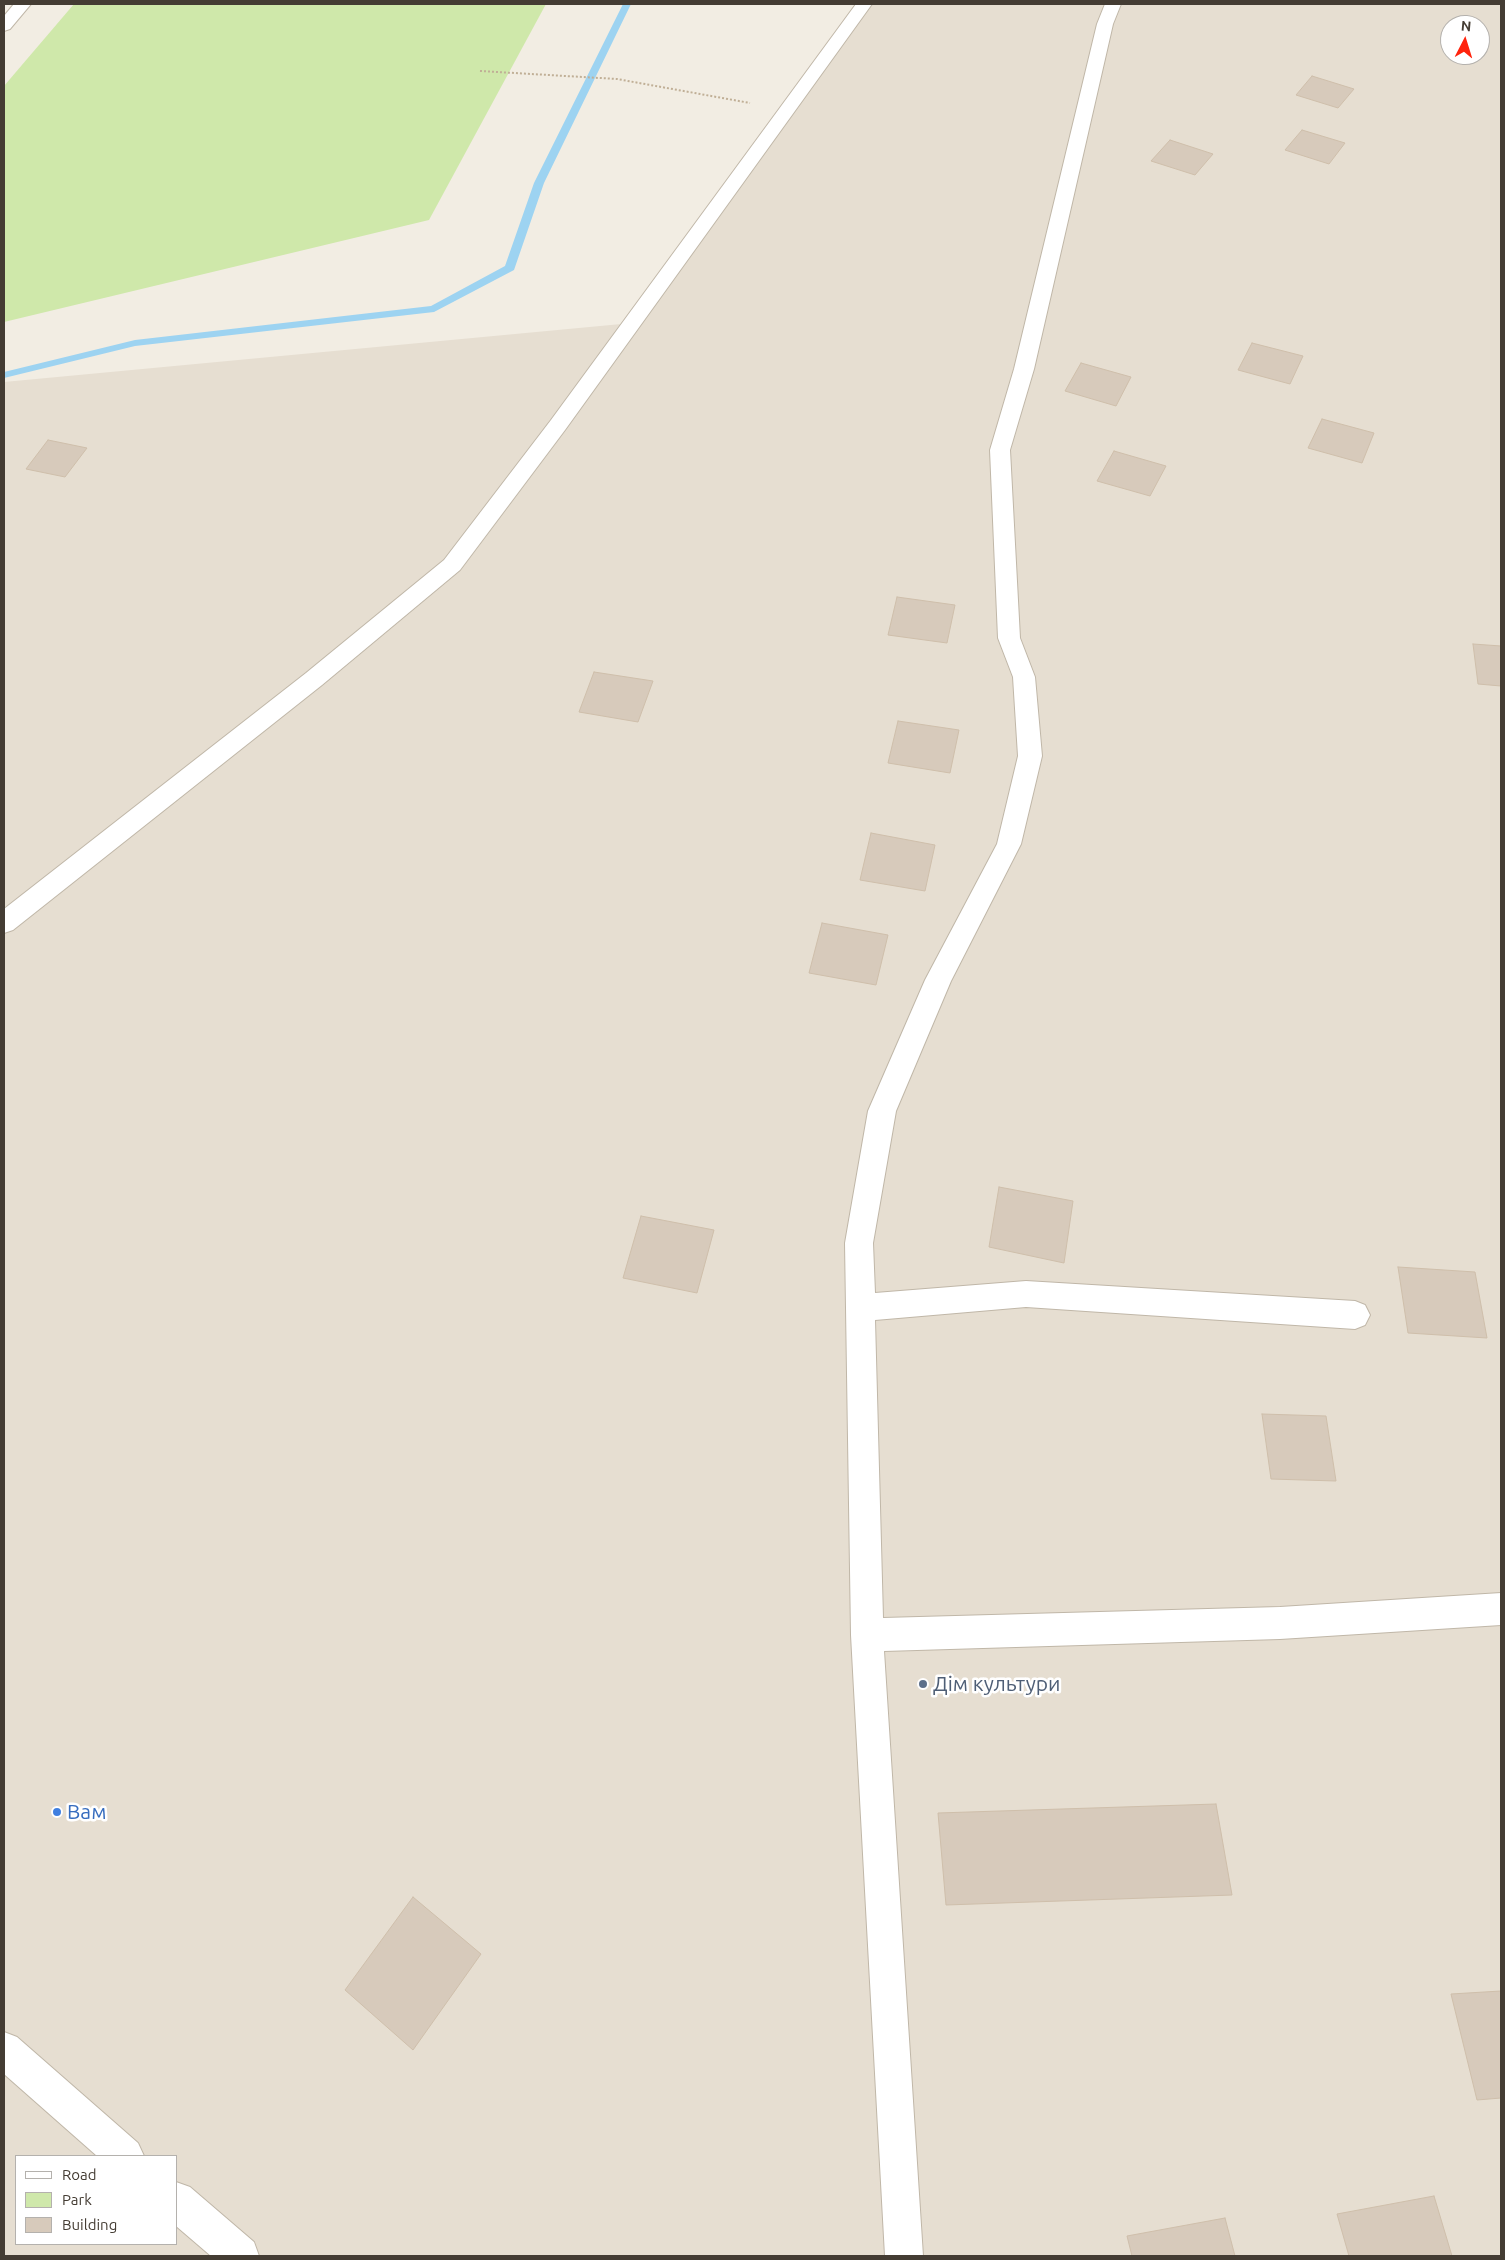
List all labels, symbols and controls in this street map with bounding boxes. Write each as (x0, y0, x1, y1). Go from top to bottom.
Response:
north arrow (1440, 15, 1490, 65)
text: N (1460, 18, 1472, 34)
place label: Дім культури (933, 1671, 1060, 1697)
marker: Дім культури (917, 1678, 929, 1690)
place label: Вам (67, 1799, 106, 1825)
marker: Вам (51, 1806, 63, 1818)
legend (15, 2155, 178, 2245)
text: Road (62, 2166, 97, 2183)
text: Park (62, 2191, 92, 2208)
text: Building (62, 2216, 117, 2233)

